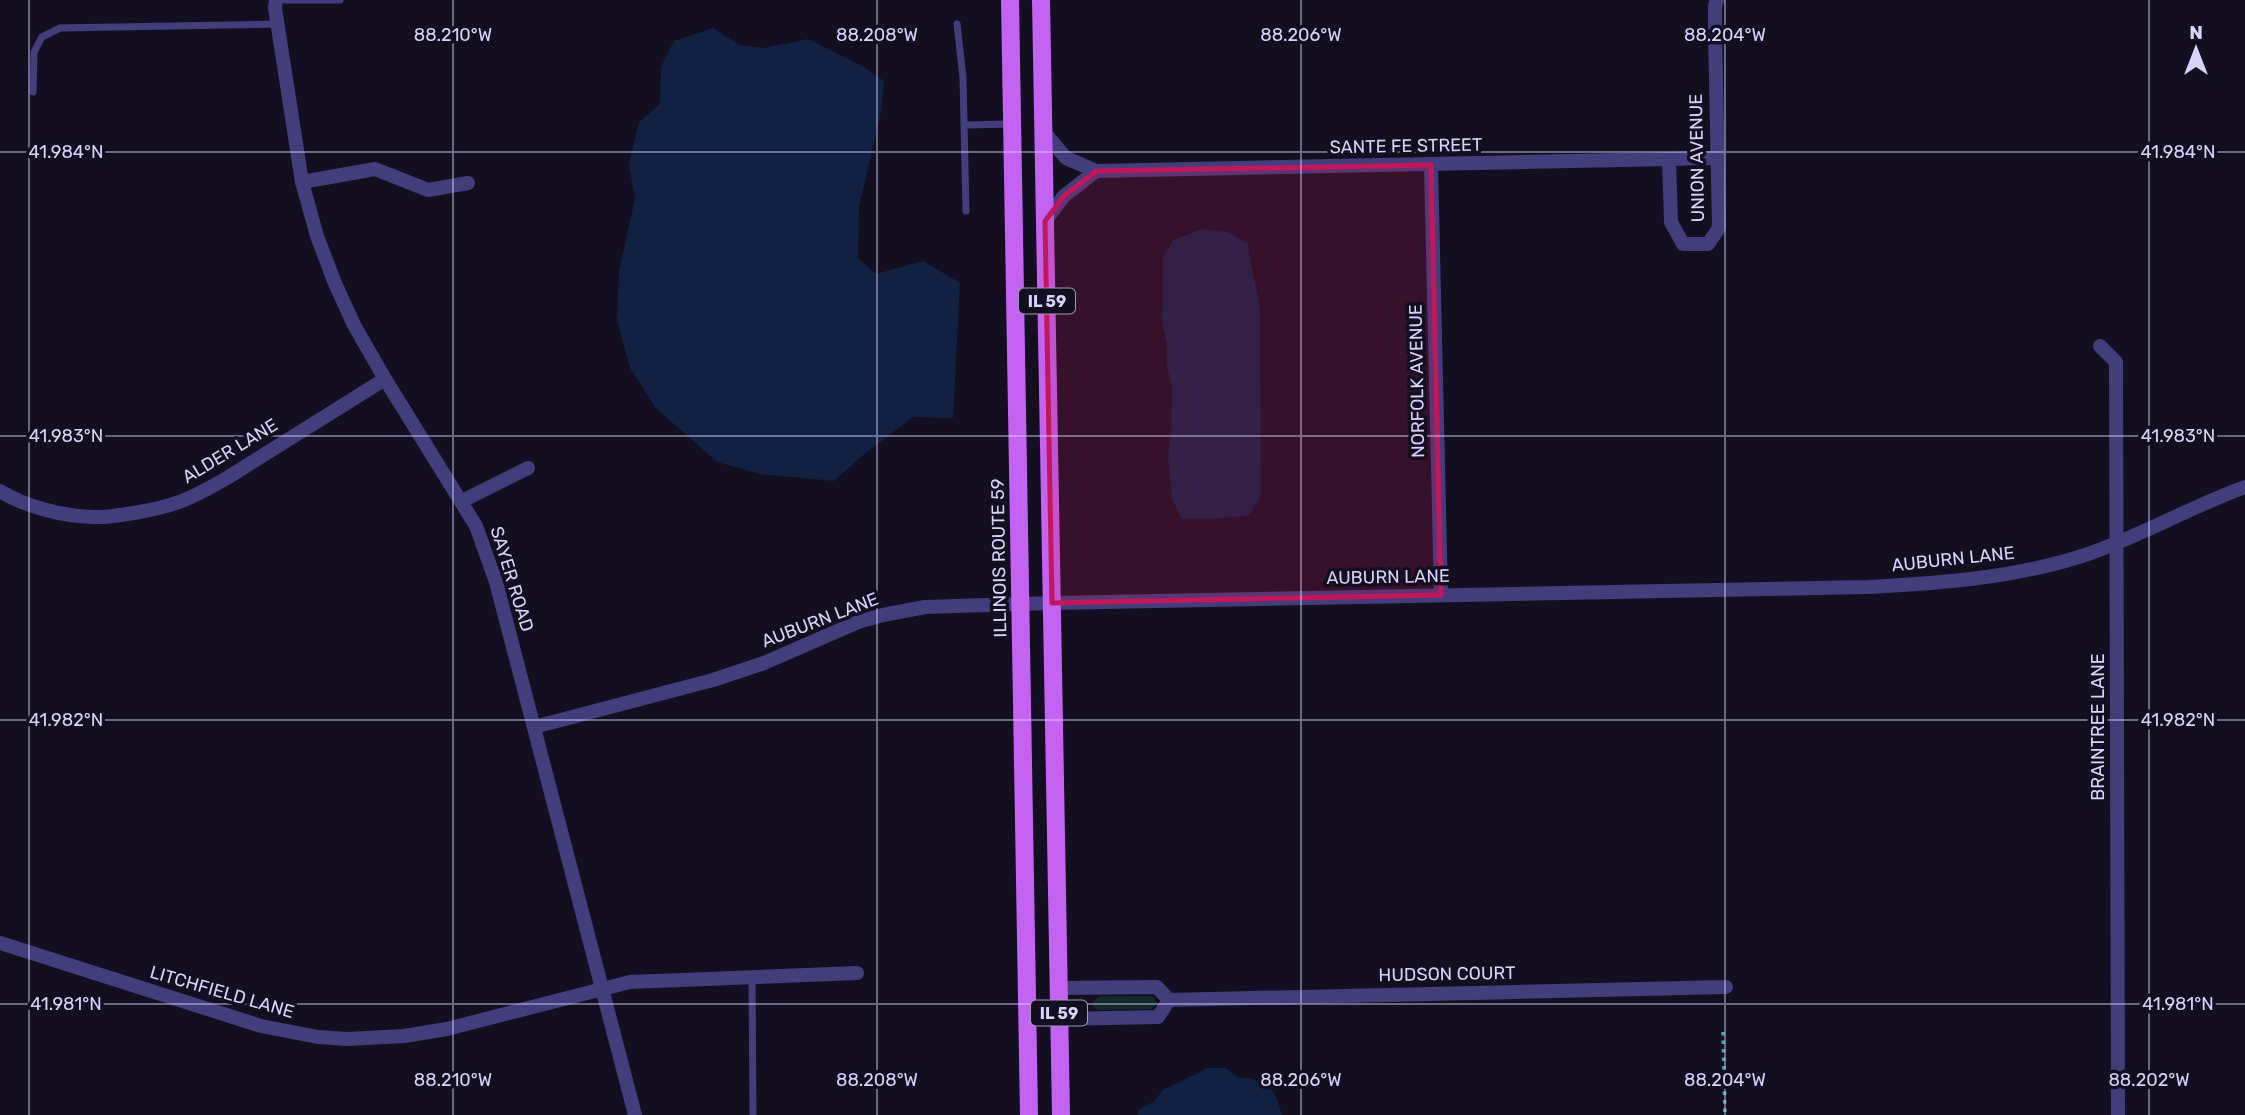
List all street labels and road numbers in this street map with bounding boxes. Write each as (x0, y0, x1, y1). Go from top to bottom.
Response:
street label: UNION AVENUE (1685, 94, 1709, 222)
street label: SANTE FE STREET (1329, 134, 1483, 158)
road number: IL 59 (1019, 288, 1075, 314)
street label: NORFOLK AVENUE (1405, 304, 1429, 458)
street label: ALDER LANE (178, 414, 282, 488)
street label: ILLINOIS ROUTE 59 (987, 478, 1011, 638)
street label: SAYER ROAD (486, 524, 538, 634)
street label: AUBURN LANE (1890, 542, 2016, 576)
street label: AUBURN LANE (1326, 565, 1450, 589)
street label: AUBURN LANE (758, 588, 882, 652)
street label: BRAINTREE LANE (2087, 653, 2109, 801)
street label: LITCHFIELD LANE (147, 961, 297, 1023)
street label: HUDSON COURT (1378, 962, 1516, 986)
road number: IL 59 (1031, 1001, 1087, 1026)

